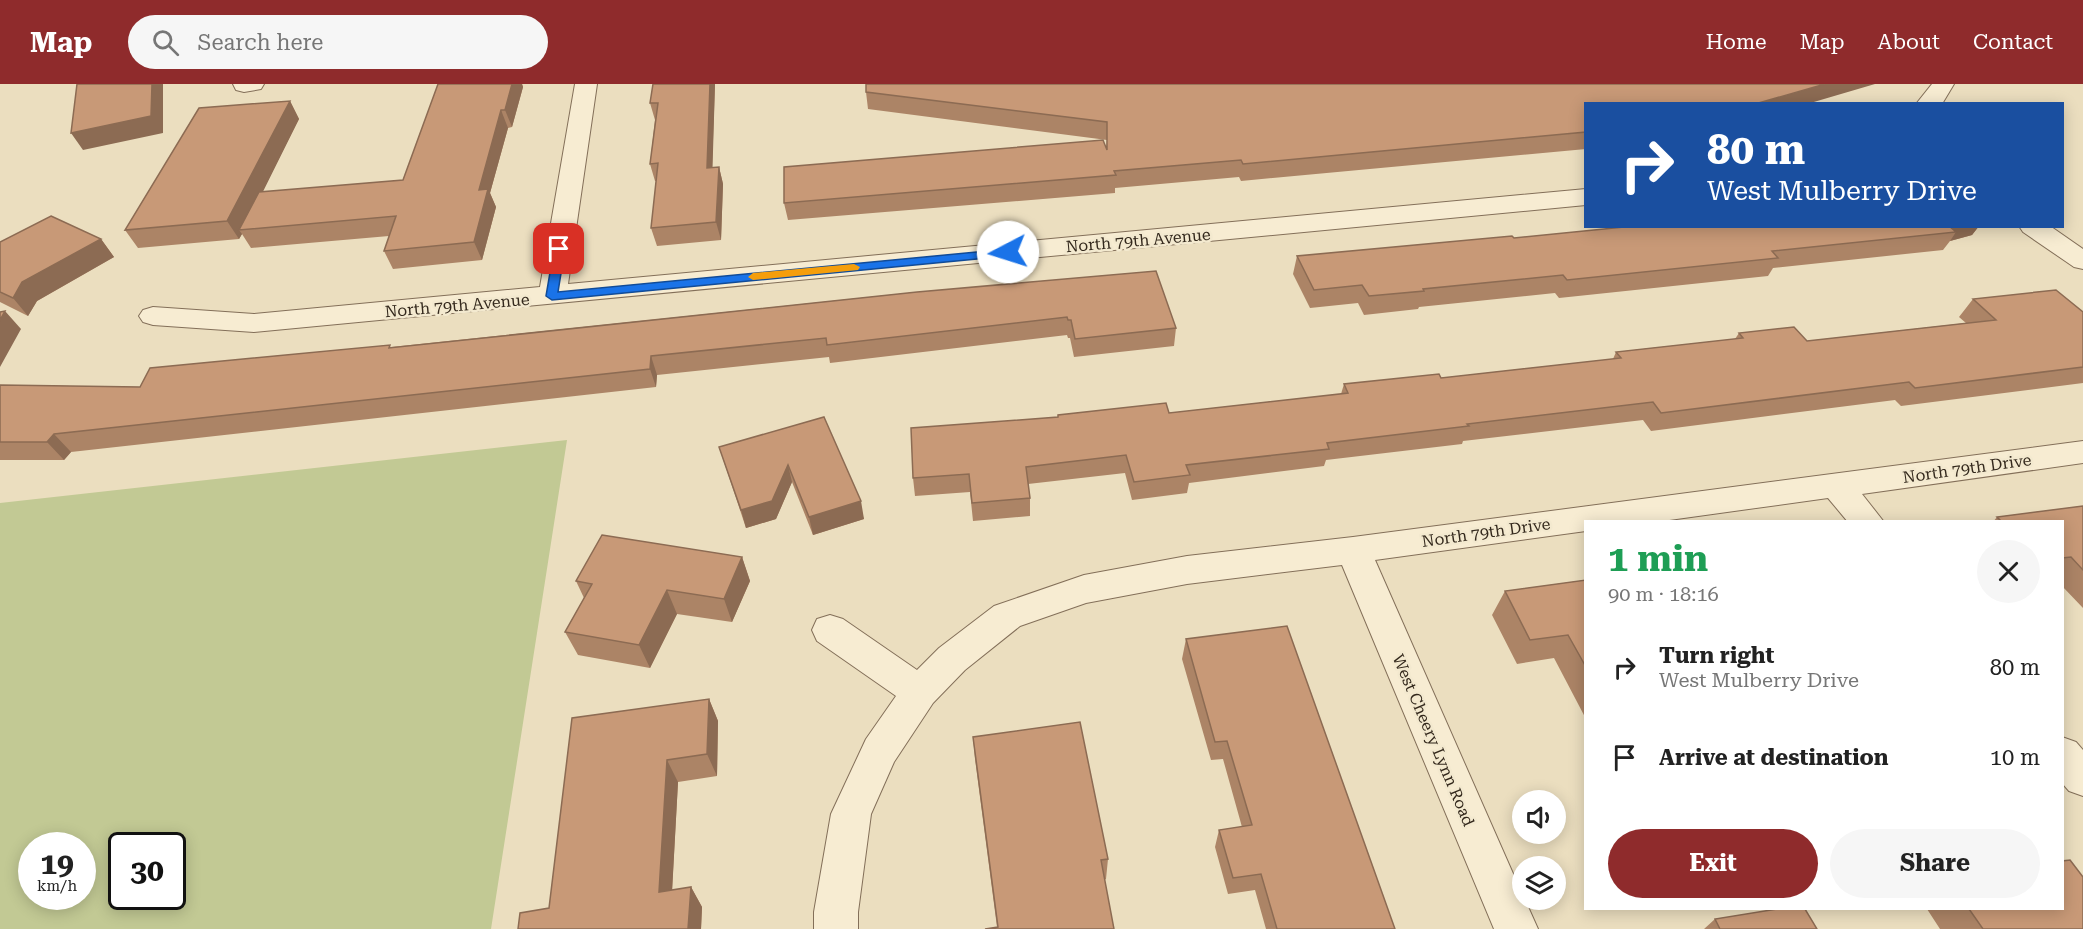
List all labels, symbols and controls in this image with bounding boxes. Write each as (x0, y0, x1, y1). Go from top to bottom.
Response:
search box (128, 15, 548, 69)
text: Map (30, 26, 92, 59)
icon: search (149, 26, 182, 59)
text: Search here (197, 30, 323, 55)
text: Home (1706, 30, 1767, 54)
text: Map (1800, 30, 1845, 54)
text: About (1878, 30, 1940, 54)
text: Contact (1973, 30, 2053, 54)
text: 80 m (1707, 125, 1805, 174)
icon: right (1608, 126, 1686, 204)
text: West Mulberry Drive (1707, 175, 1977, 207)
position arrow (976, 220, 1040, 284)
pin (533, 223, 584, 274)
street label: North 79th Avenue (1065, 225, 1211, 256)
icon: arrive (542, 232, 575, 265)
street label: North 79th Avenue (384, 290, 530, 321)
street label: North 79th Drive (1902, 450, 2033, 487)
street label: North 79th Drive (1421, 514, 1552, 551)
text: 1 min (1608, 538, 1708, 580)
button: close (1977, 540, 2040, 603)
text: 90 m · 18:16 (1608, 582, 1719, 606)
text: Turn right (1659, 643, 1774, 668)
street label: West Cheery Lynn Road (1389, 651, 1478, 829)
icon: right (1608, 651, 1641, 684)
text: 80 m (1990, 655, 2040, 680)
text: West Mulberry Drive (1659, 668, 1859, 692)
icon: arrive (1608, 741, 1641, 774)
text: Arrive at destination (1659, 745, 1888, 770)
text: 10 m (1990, 745, 2040, 770)
map controls (1512, 790, 1566, 910)
button: sound (1512, 790, 1566, 844)
button: Exit (1608, 829, 1818, 898)
button: Share (1830, 829, 2040, 898)
speed limit sign: 30 (108, 832, 186, 910)
text: 19 (40, 846, 74, 881)
button: layers (1512, 856, 1566, 910)
text: km/h (37, 877, 77, 895)

